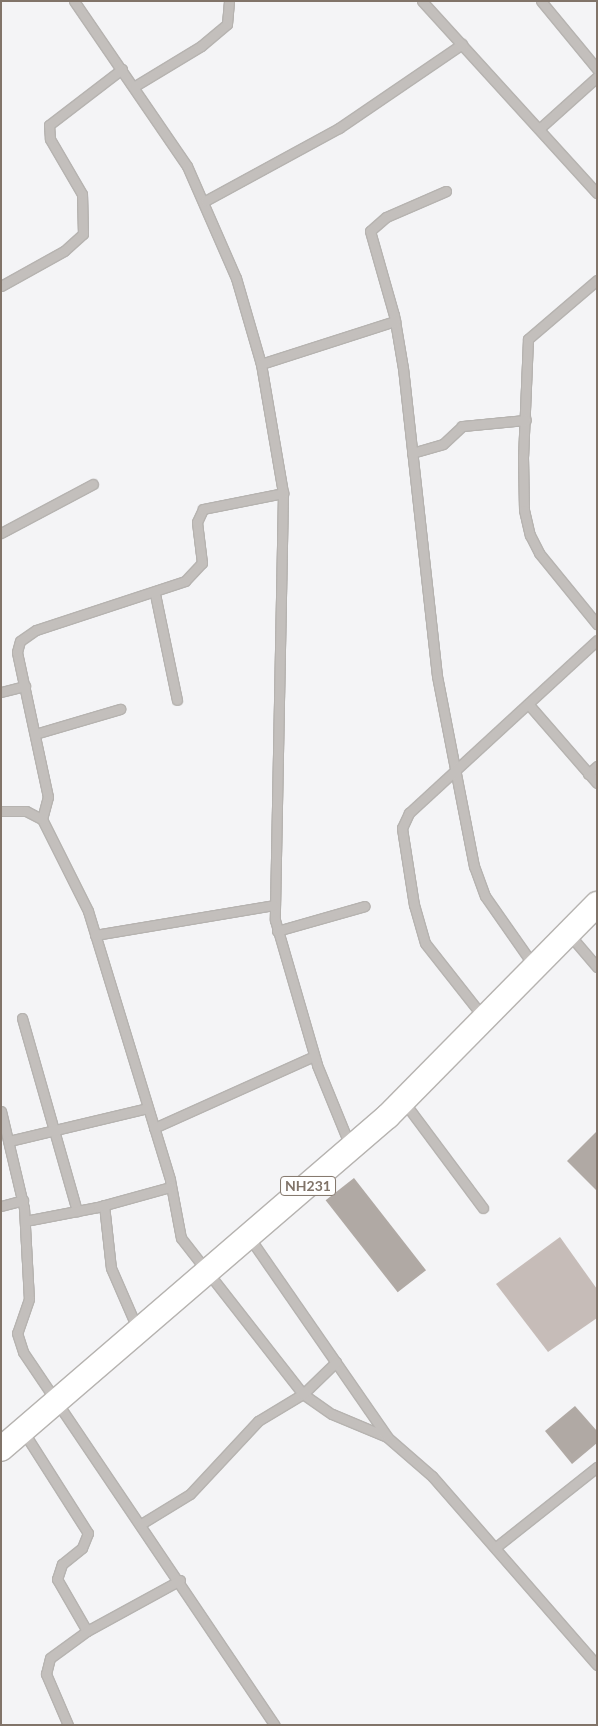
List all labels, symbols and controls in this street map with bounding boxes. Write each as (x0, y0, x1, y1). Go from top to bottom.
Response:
road number: NH231 (279, 1174, 337, 1198)

